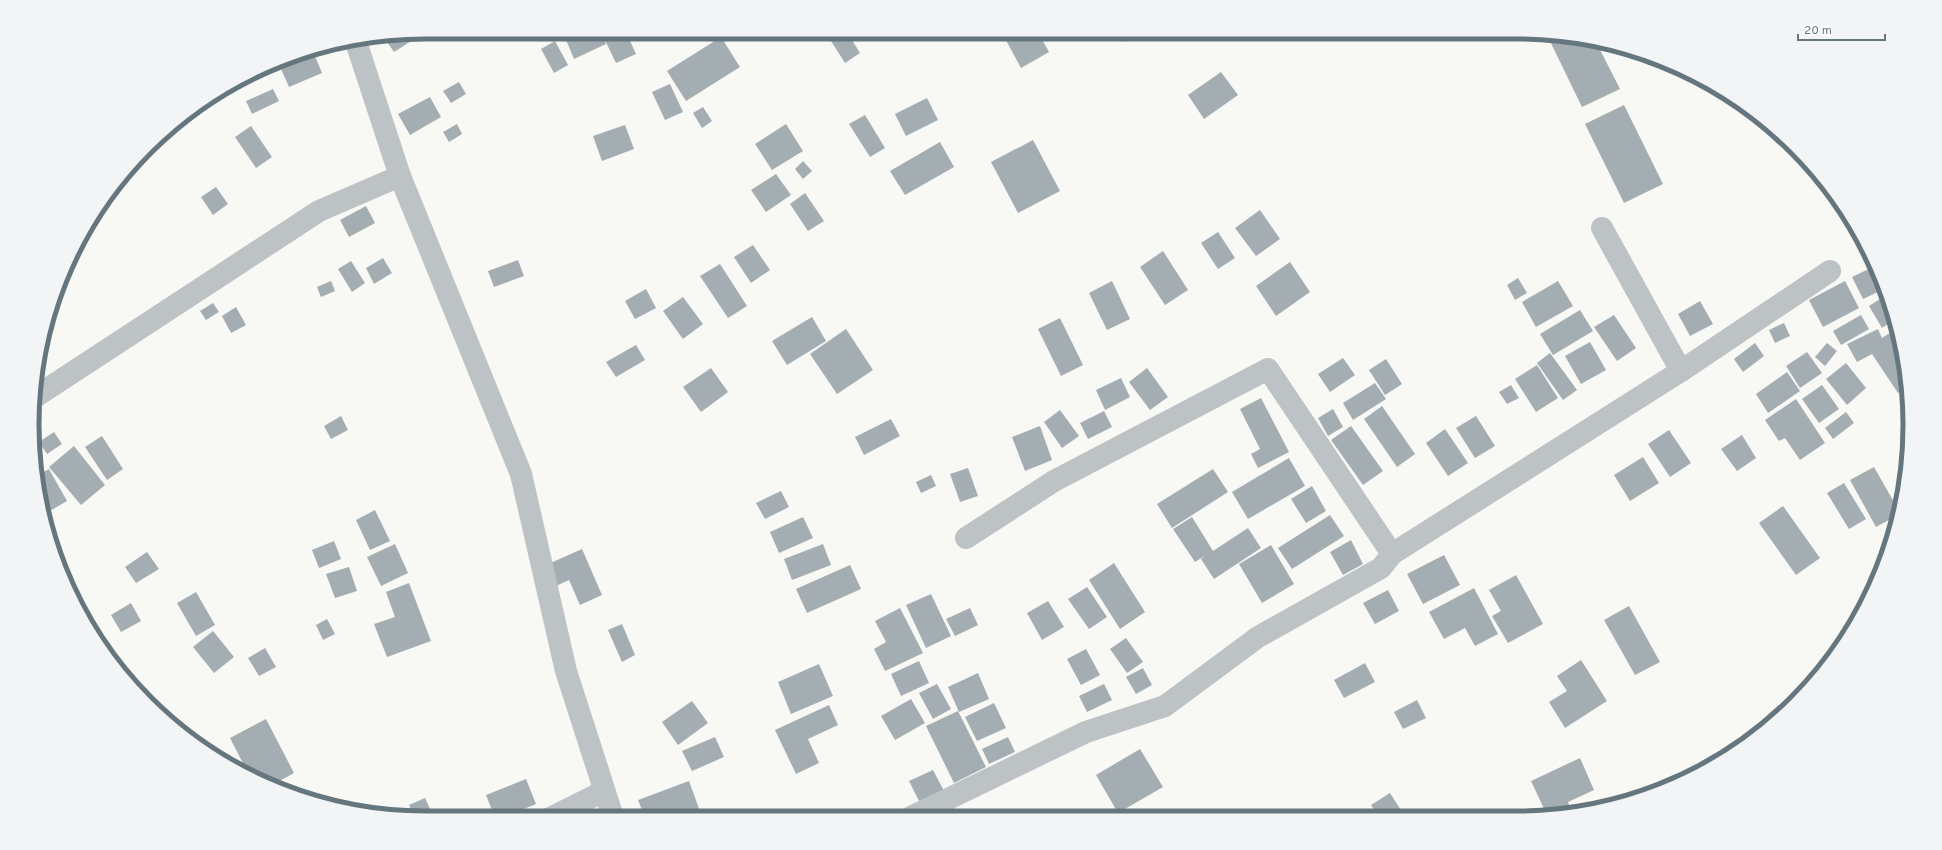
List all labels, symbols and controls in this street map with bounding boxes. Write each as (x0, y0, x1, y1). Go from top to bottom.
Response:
scale bar (1798, 16, 1885, 42)
text: 20 m (1804, 23, 1832, 39)

